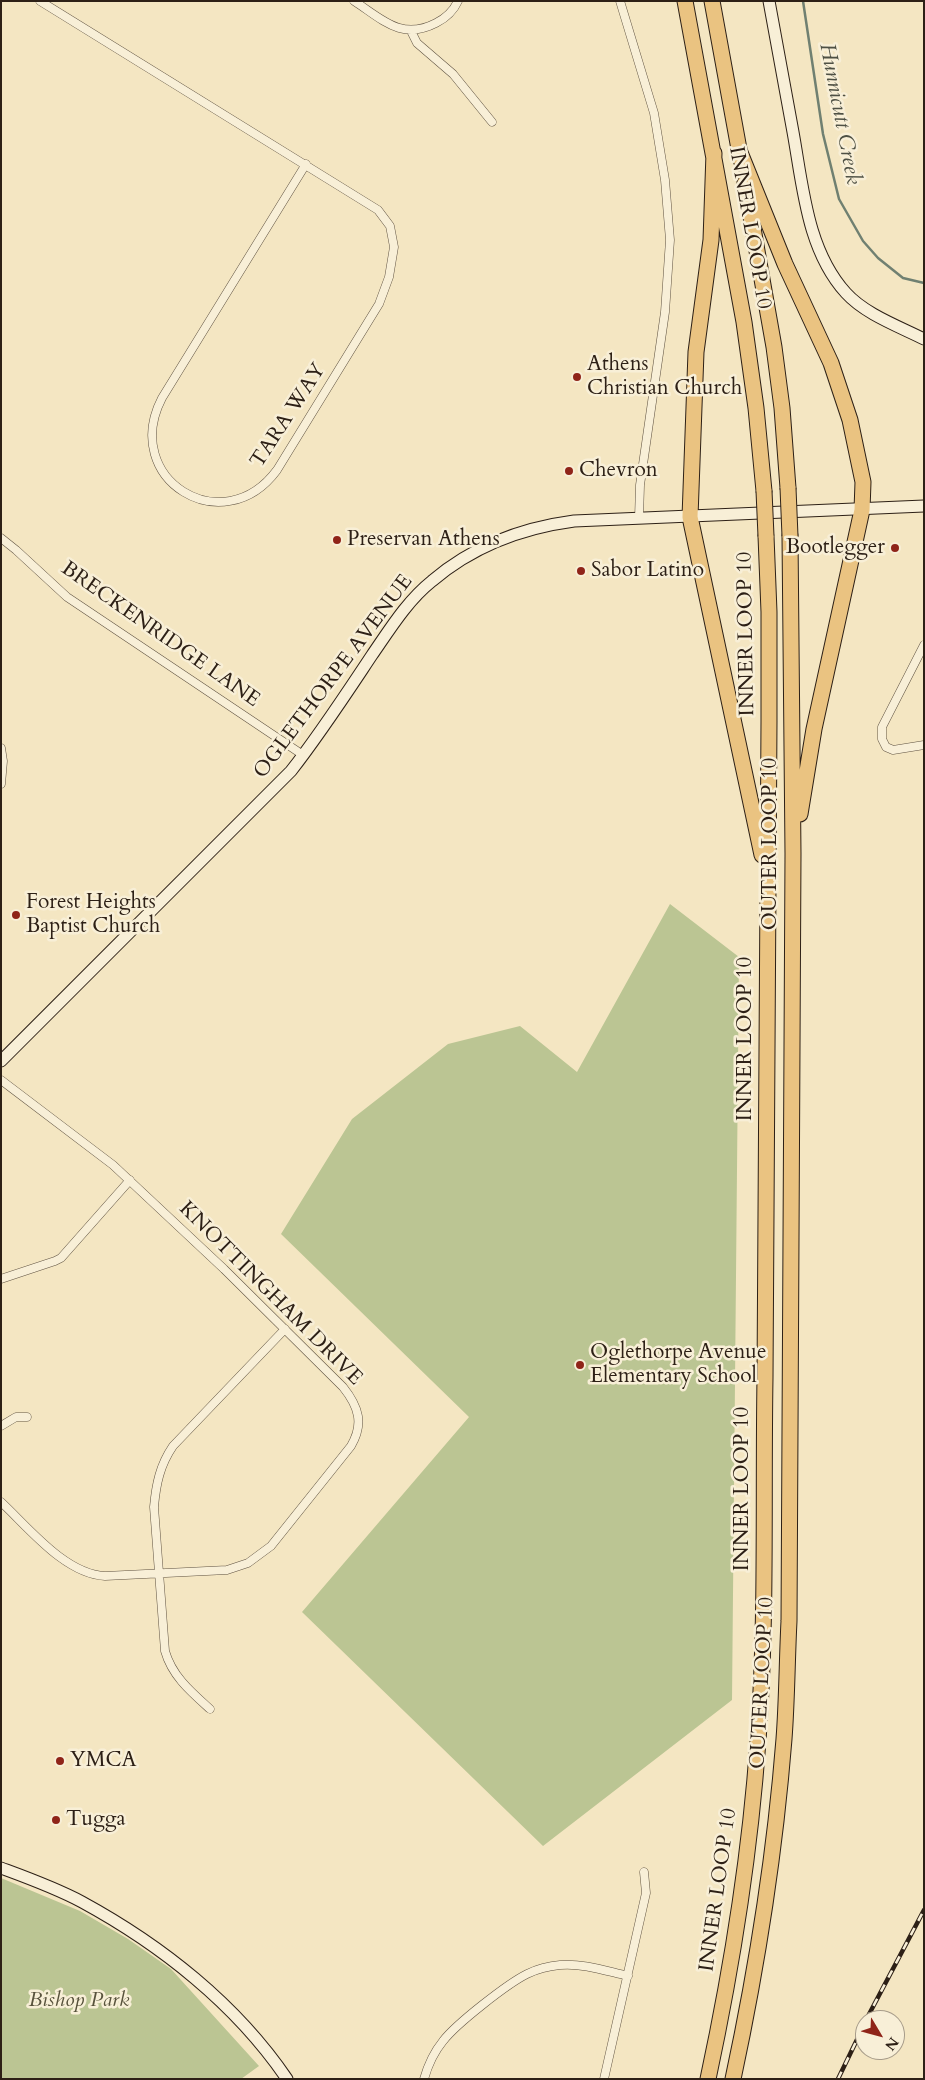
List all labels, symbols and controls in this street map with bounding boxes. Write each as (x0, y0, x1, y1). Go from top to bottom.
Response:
water label: Hunnicutt Creek (812, 41, 866, 187)
street label: INNER LOOP 10 (722, 145, 776, 311)
place label: Athens Christian Church (587, 352, 742, 402)
street label: TARA WAY (246, 359, 332, 473)
marker: Athens Christian Church (571, 371, 583, 383)
place label: Chevron (579, 458, 658, 484)
marker: Chevron (563, 465, 575, 477)
place label: Preservan Athens (347, 527, 500, 553)
marker: Preservan Athens (331, 534, 343, 546)
place label: Bootlegger (786, 535, 885, 561)
marker: Bootlegger (889, 542, 901, 554)
street label: INNER LOOP 10 (733, 551, 761, 717)
street label: BRECKENRIDGE LANE (56, 557, 264, 713)
place label: Sabor Latino (591, 558, 704, 584)
marker: Sabor Latino (575, 565, 587, 577)
street label: OGLETHORPE AVENUE (249, 570, 419, 784)
street label: OUTER LOOP 10 (758, 758, 784, 930)
place label: Forest Heights Baptist Church (26, 890, 160, 940)
marker: Forest Heights Baptist Church (10, 909, 22, 921)
street label: INNER LOOP 10 (733, 957, 759, 1121)
street label: KNOTTINGHAM DRIVE (173, 1197, 367, 1391)
place label: Oglethorpe Avenue Elementary School (590, 1340, 766, 1390)
marker: Oglethorpe Avenue Elementary School (574, 1359, 586, 1371)
street label: INNER LOOP 10 (730, 1407, 756, 1571)
street label: OUTER LOOP 10 (746, 1596, 780, 1770)
place label: YMCA (70, 1748, 136, 1774)
marker: YMCA (54, 1755, 66, 1767)
place label: Tugga (66, 1807, 126, 1833)
street label: INNER LOOP 10 (695, 1807, 743, 1973)
marker: Tugga (50, 1814, 62, 1826)
park label: Bishop Park (29, 1988, 129, 2014)
north arrow (855, 2010, 905, 2060)
text: N (880, 2033, 903, 2054)

